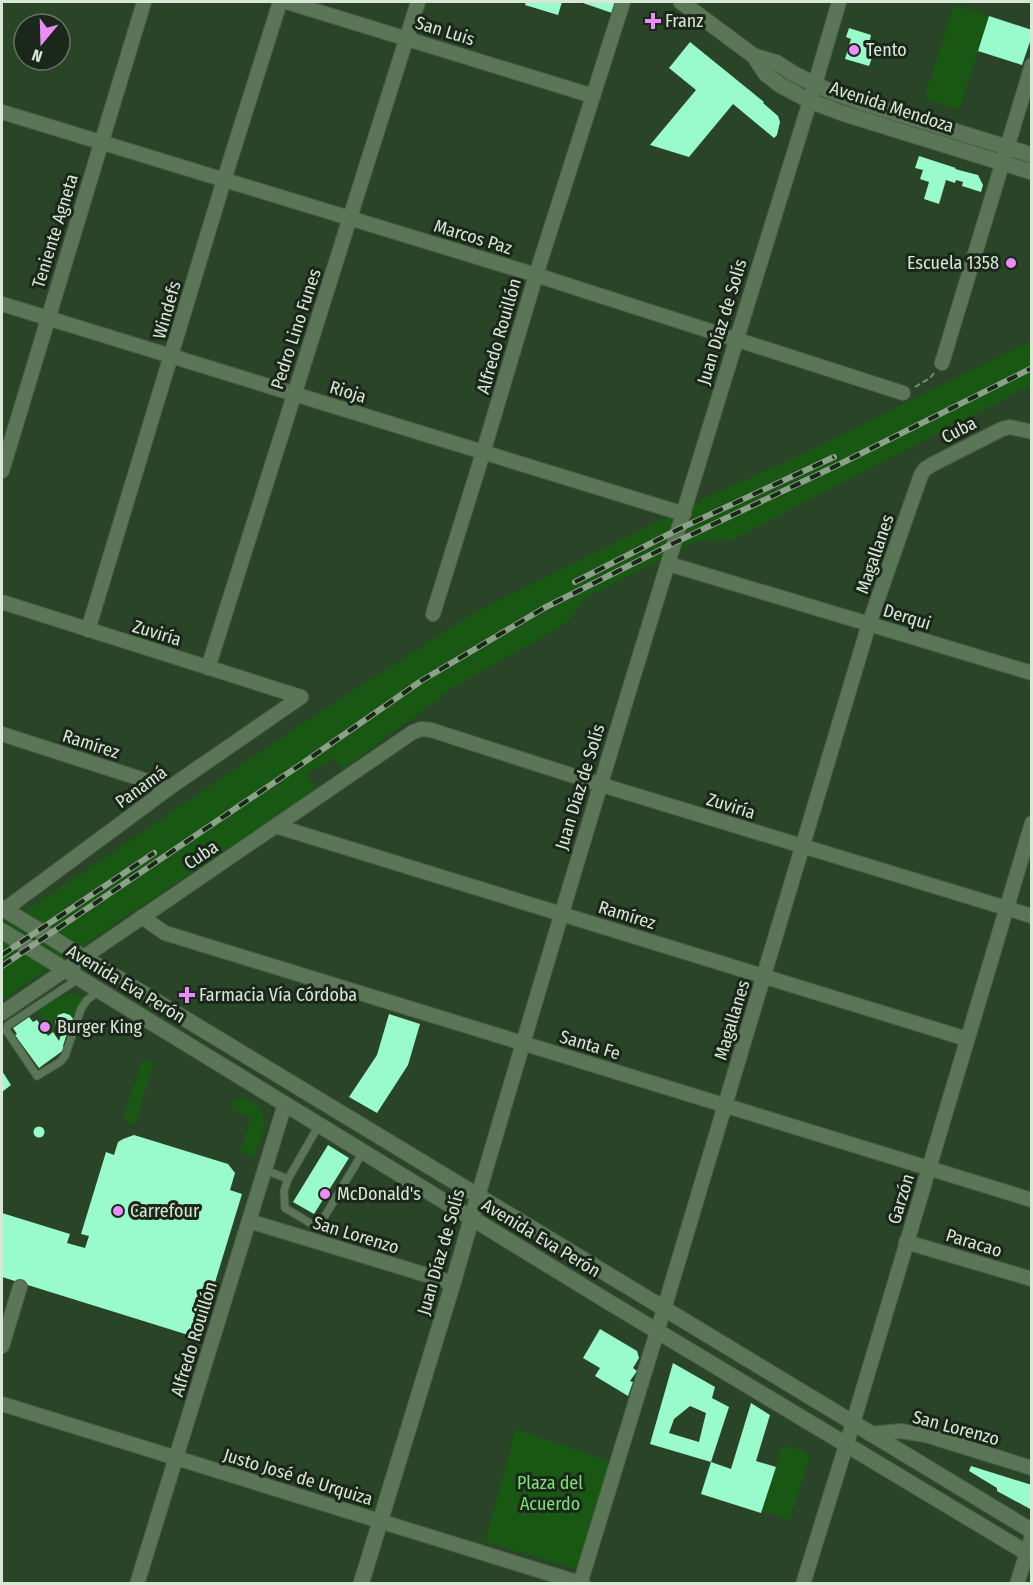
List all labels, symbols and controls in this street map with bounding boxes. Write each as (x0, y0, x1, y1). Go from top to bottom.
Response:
place label: Franz (665, 10, 703, 32)
north arrow (12, 12, 72, 72)
street label: San Luis (413, 12, 478, 50)
marker: Franz (646, 14, 660, 28)
place label: Tento (866, 39, 907, 61)
marker: Tento (847, 43, 861, 57)
text: N (30, 45, 45, 66)
street label: Avenida Mendoza (827, 77, 957, 137)
street label: Teniente Agneta (27, 171, 83, 291)
street label: Marcos Paz (431, 215, 515, 259)
place label: Escuela 1358 (907, 252, 999, 274)
street label: Juan Díaz de Solís (692, 256, 752, 387)
marker: Escuela 1358 (1004, 256, 1018, 270)
street label: Pedro Lino Funes (266, 266, 326, 392)
street label: Alfredo Rouillón (472, 276, 526, 396)
street label: Windefs (148, 278, 186, 341)
street label: Rioja (327, 376, 369, 408)
street label: Cuba (938, 412, 980, 448)
street label: Magallanes (851, 511, 899, 597)
street label: Derqui (880, 599, 934, 635)
street label: Zuviría (130, 615, 184, 651)
street label: Juan Díaz de Solís (550, 721, 610, 852)
street label: Ramírez (60, 725, 122, 763)
street label: Panamá (111, 761, 171, 813)
street label: Zuviría (704, 788, 758, 824)
street label: Cuba (180, 836, 222, 874)
street label: Ramírez (596, 896, 658, 934)
street label: Avenida Eva Perón (63, 940, 189, 1028)
street label: Magallanes (709, 977, 755, 1063)
place label: Farmacia Vía Córdoba (199, 984, 357, 1006)
marker: Farmacia Vía Córdoba (180, 988, 194, 1002)
place label: Burger King (57, 1016, 142, 1038)
marker: Burger King (38, 1020, 52, 1034)
street label: Santa Fe (557, 1025, 623, 1065)
street label: Garzón (883, 1171, 919, 1227)
place label: McDonald's (337, 1183, 421, 1205)
street label: Juan Díaz de Solís (412, 1186, 470, 1318)
marker: McDonald's (318, 1187, 332, 1201)
street label: Avenida Eva Perón (478, 1194, 604, 1282)
place label: Carrefour (130, 1200, 200, 1222)
marker: Carrefour (111, 1204, 125, 1218)
street label: San Lorenzo (310, 1211, 402, 1259)
street label: Paracao (943, 1224, 1005, 1262)
street label: Alfredo Rouillón (166, 1279, 222, 1399)
street label: San Lorenzo (910, 1406, 1002, 1450)
street label: Justo José de Urquiza (221, 1444, 375, 1510)
park label: Plaza del Acuerdo (517, 1472, 583, 1515)

